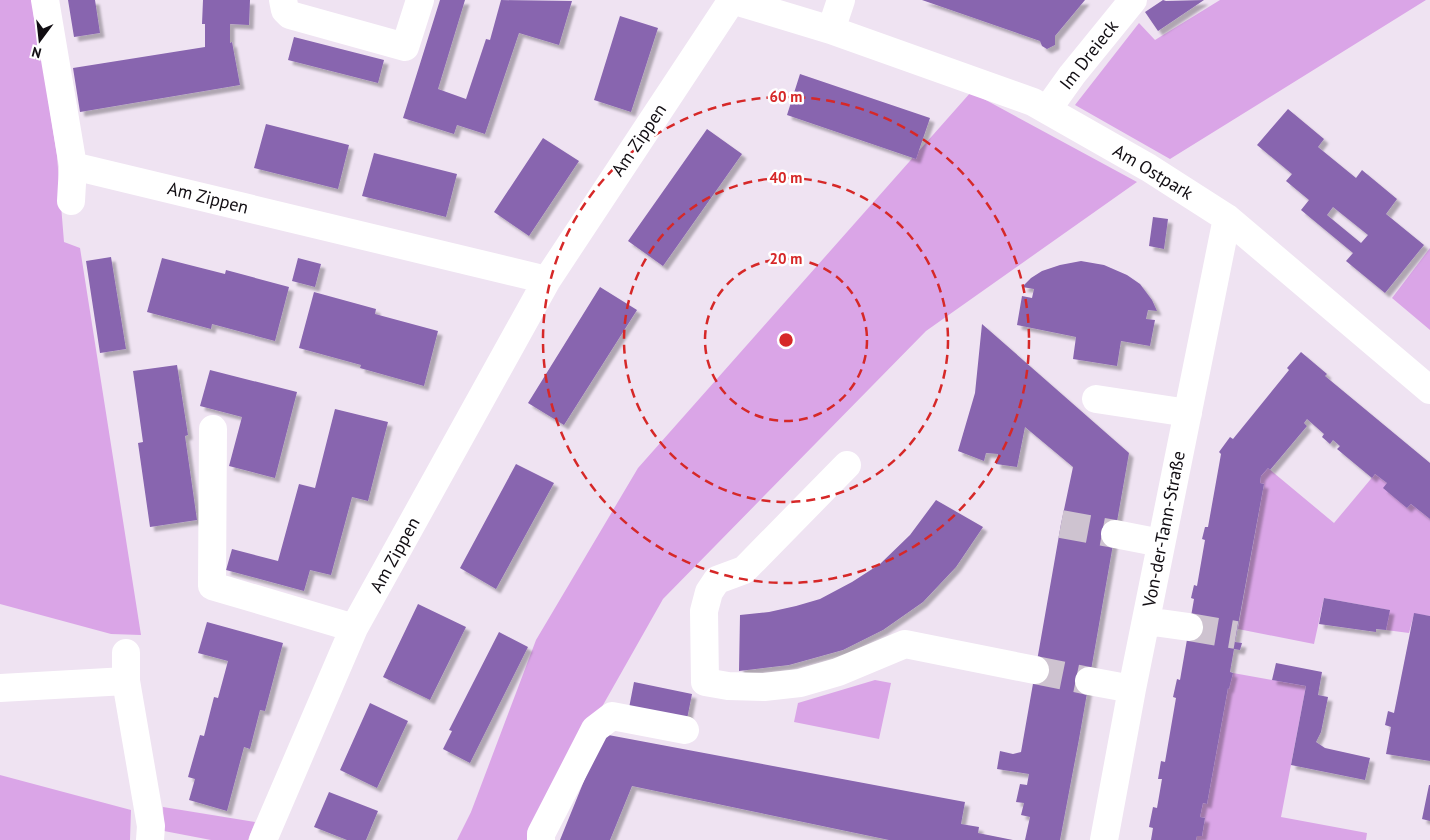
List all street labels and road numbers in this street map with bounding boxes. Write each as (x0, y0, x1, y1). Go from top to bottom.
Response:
street label: Im Dreieck (1054, 15, 1123, 94)
street label: Am Zippen (606, 99, 671, 180)
street label: Am Ostpark (1109, 139, 1198, 205)
street label: Am Zippen (165, 176, 251, 219)
street label: Von-der-Tann-Straße (1137, 449, 1190, 610)
street label: Am Zippen (364, 513, 425, 596)

